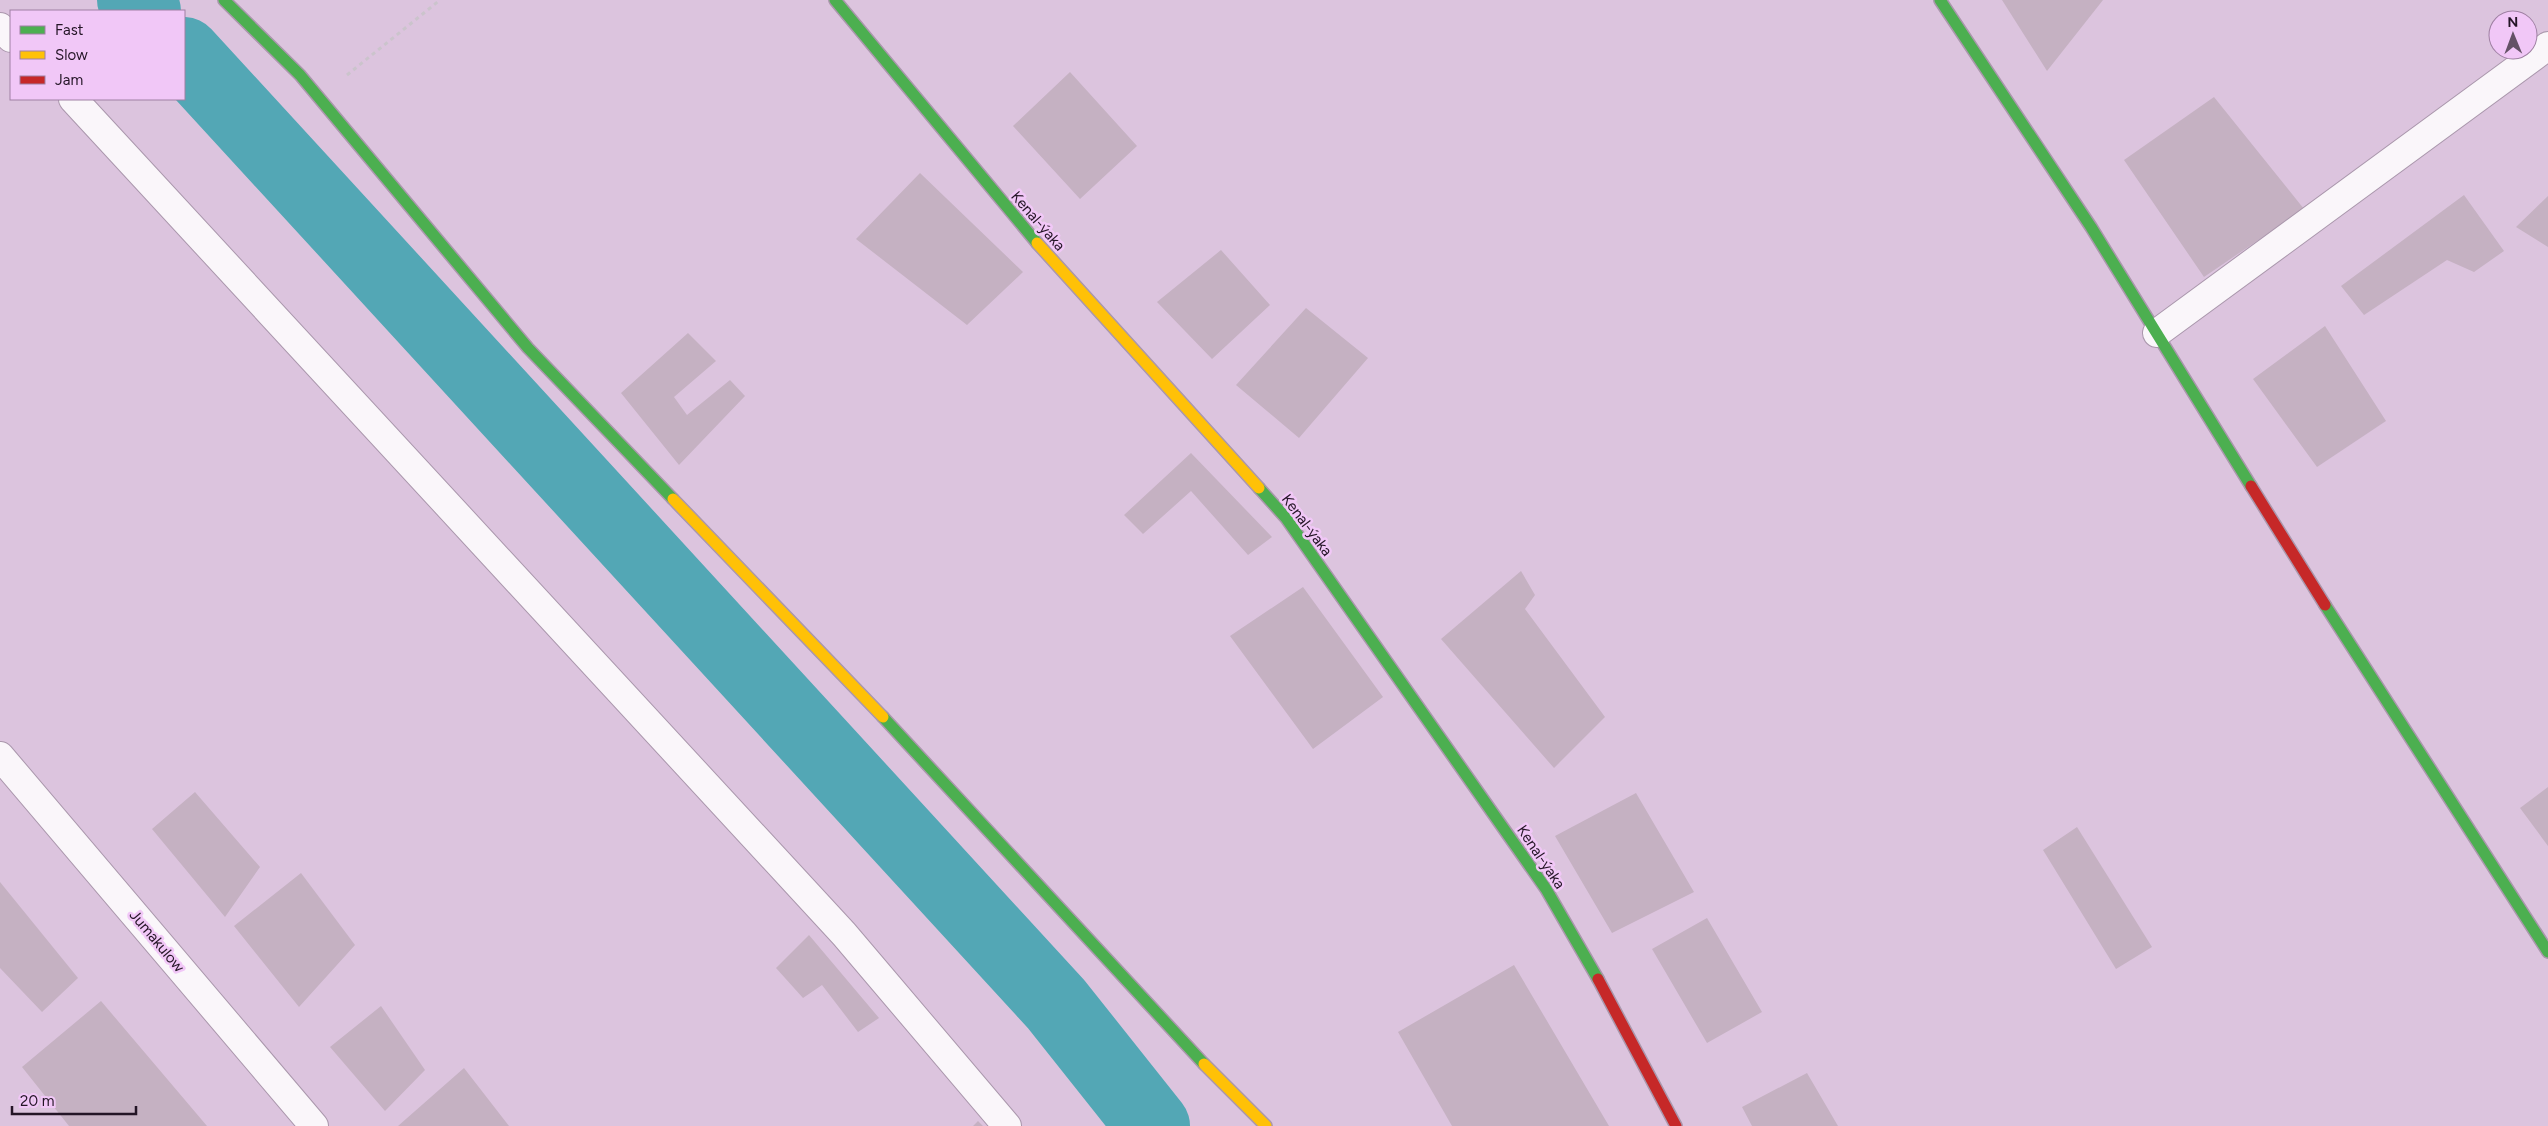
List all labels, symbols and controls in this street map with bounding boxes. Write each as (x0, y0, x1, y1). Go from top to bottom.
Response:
legend (10, 10, 185, 100)
north arrow (2488, 10, 2538, 60)
text: N (2507, 14, 2518, 31)
text: Fast (55, 21, 84, 39)
text: Slow (55, 46, 88, 64)
text: Jam (55, 71, 83, 89)
street label: Kenal-ýaka (1007, 188, 1069, 254)
street label: Kenal-ýaka (1278, 490, 1336, 560)
street label: Kenal-ýaka (1513, 822, 1569, 892)
street label: Jumakulow (126, 906, 188, 976)
scale bar (12, 1084, 136, 1116)
text: 20 m (20, 1092, 54, 1110)

